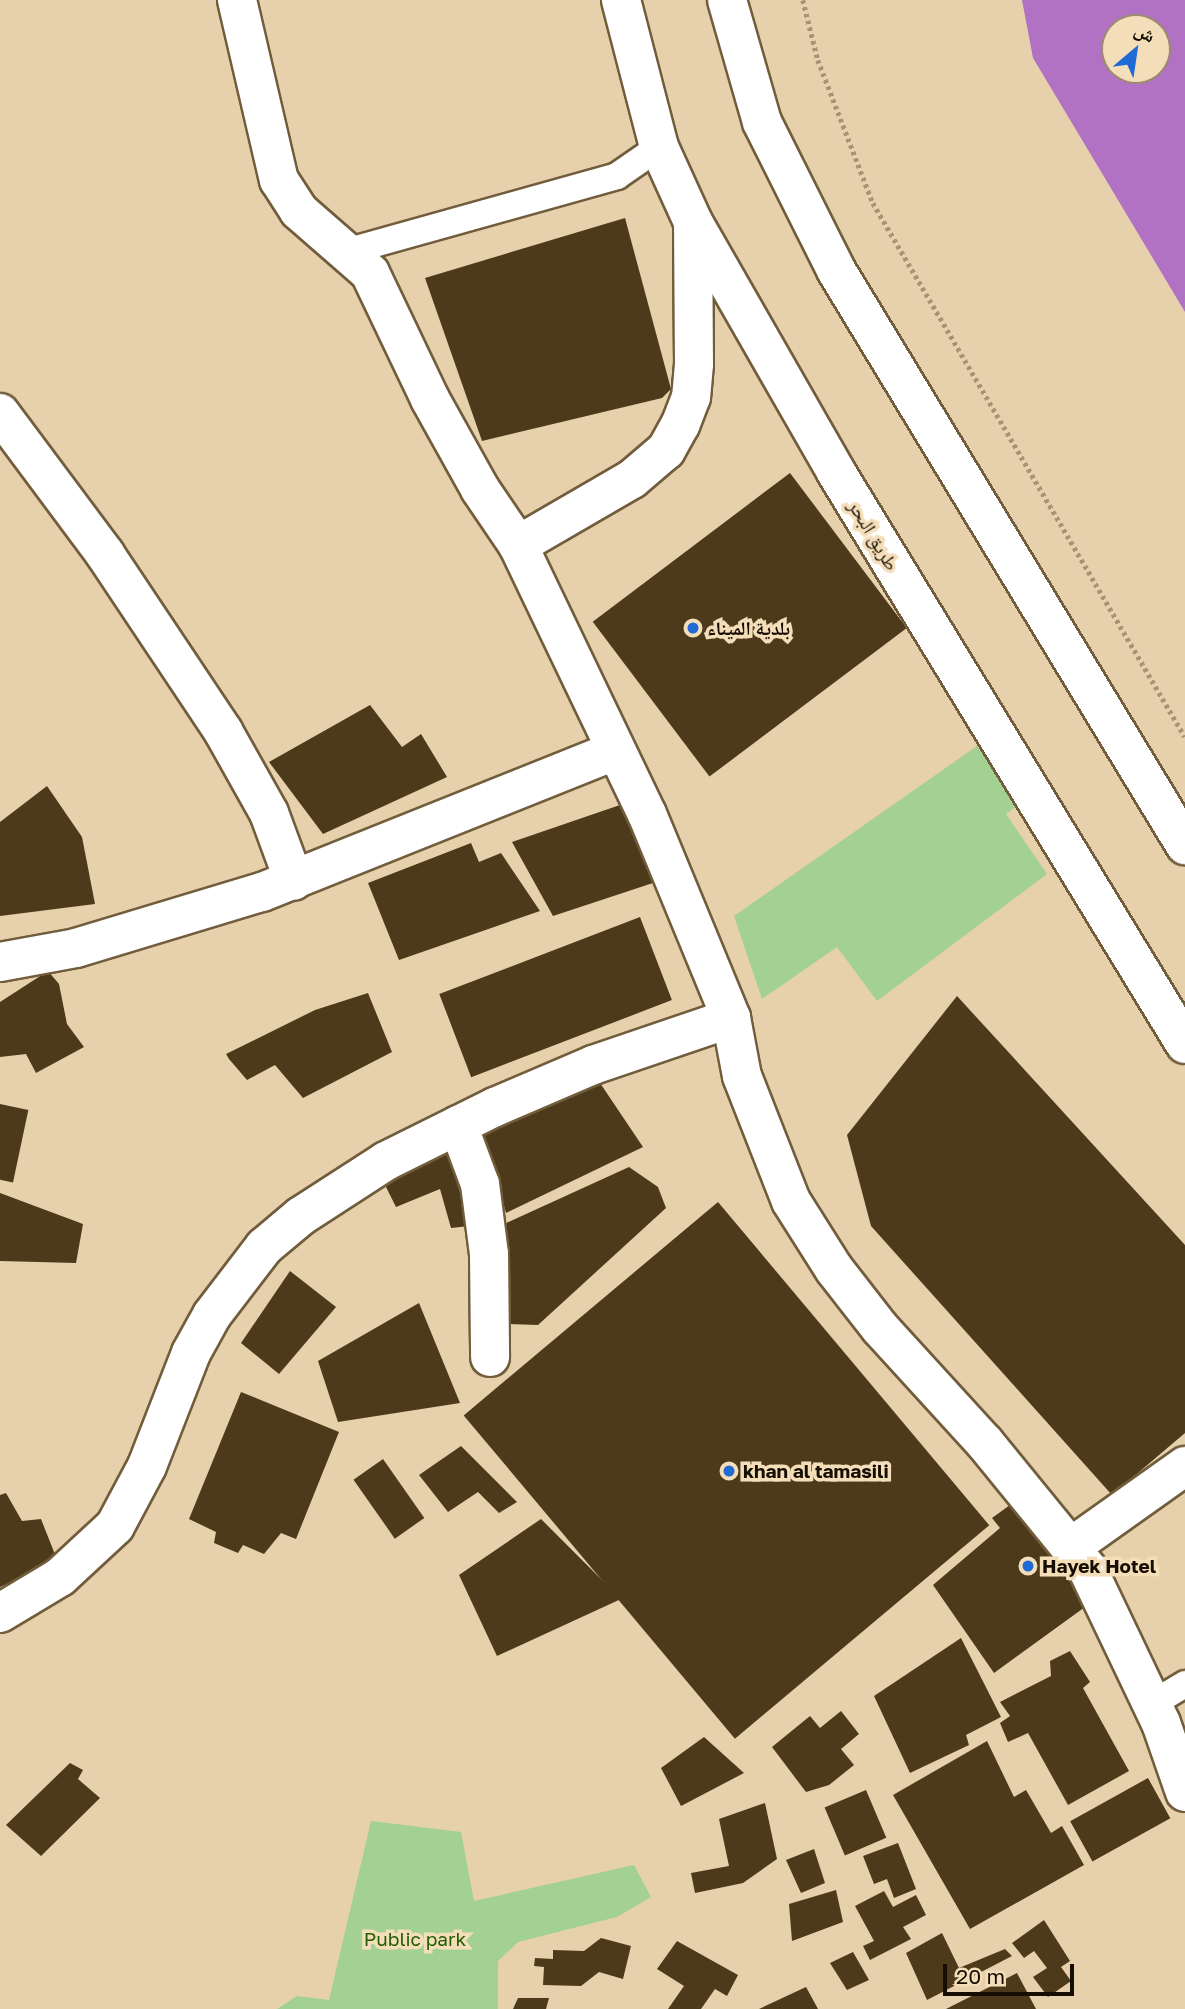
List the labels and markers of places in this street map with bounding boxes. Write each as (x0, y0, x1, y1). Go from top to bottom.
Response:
place label: بلدية الميناء (707, 617, 790, 639)
marker: بلدية الميناء (685, 620, 701, 636)
place label: khan al tamasili (743, 1460, 889, 1482)
marker: khan al tamasili (721, 1463, 737, 1479)
place label: Hayek Hotel (1042, 1555, 1156, 1577)
marker: Hayek Hotel (1020, 1558, 1036, 1574)

